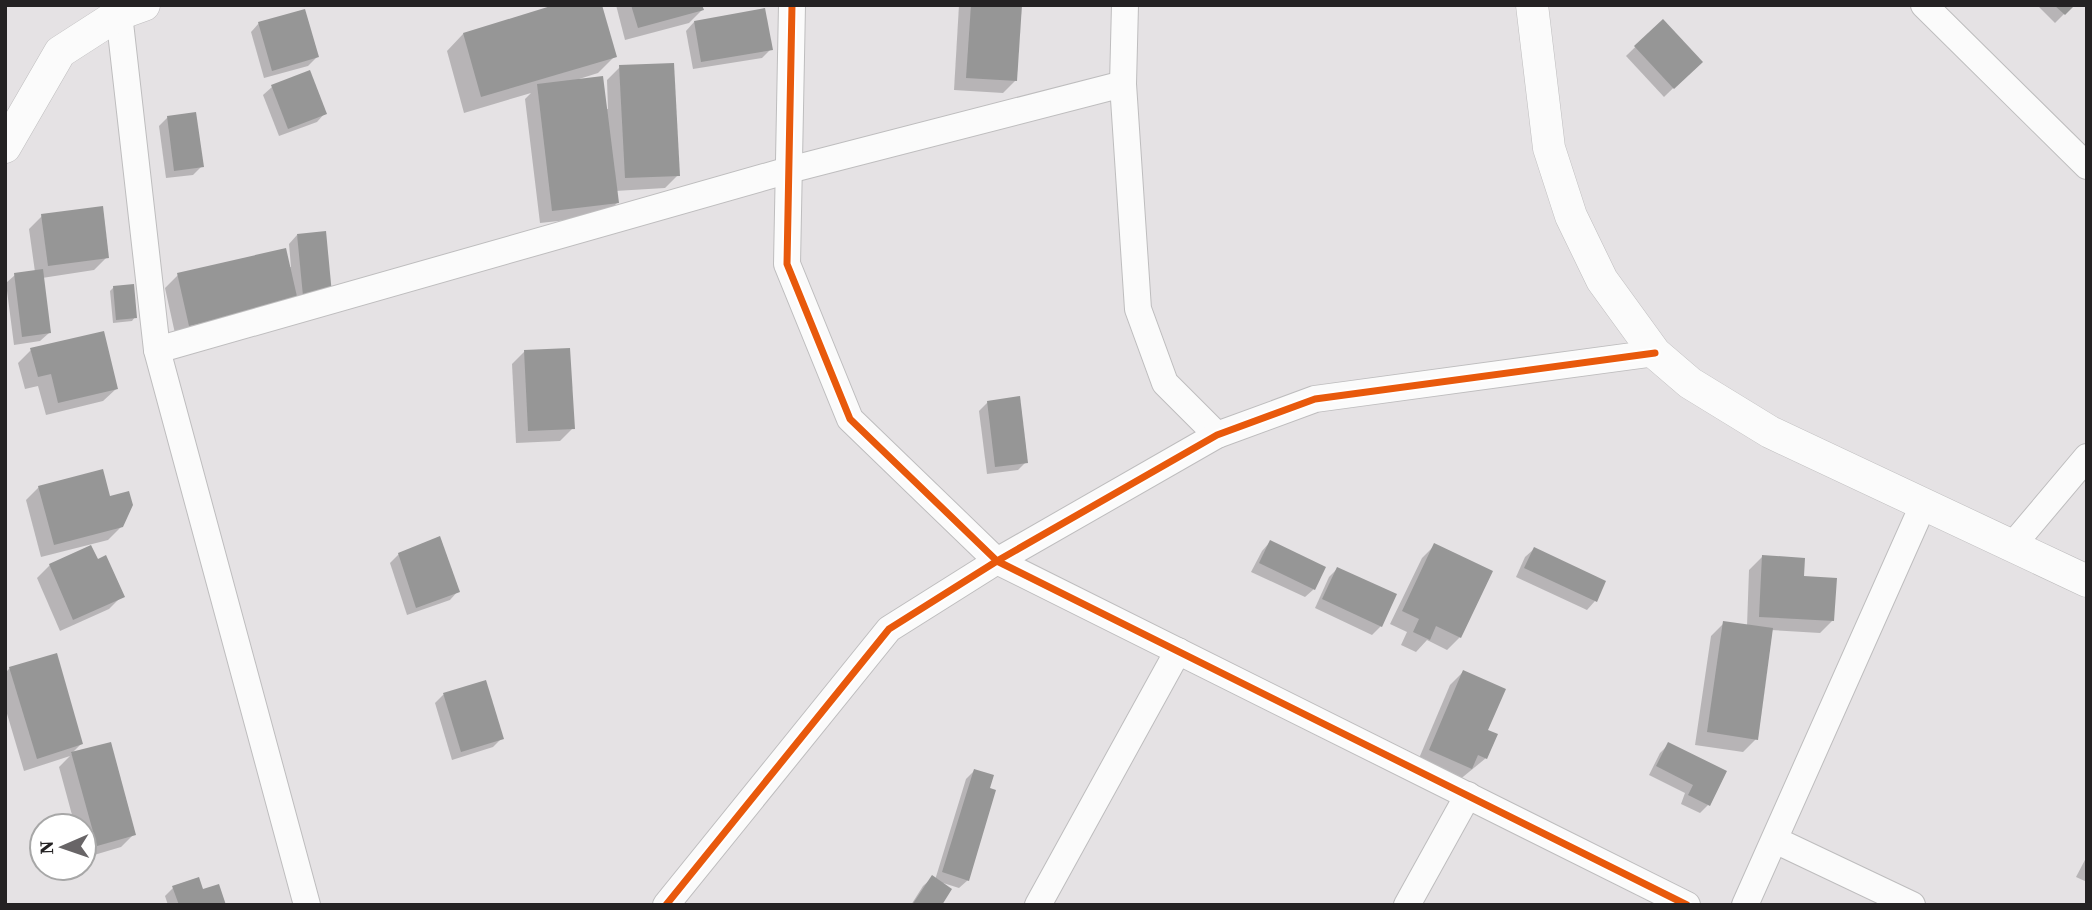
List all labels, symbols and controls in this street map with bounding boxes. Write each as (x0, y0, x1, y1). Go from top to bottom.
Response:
north arrow (28, 812, 98, 882)
text: N (33, 840, 59, 855)

